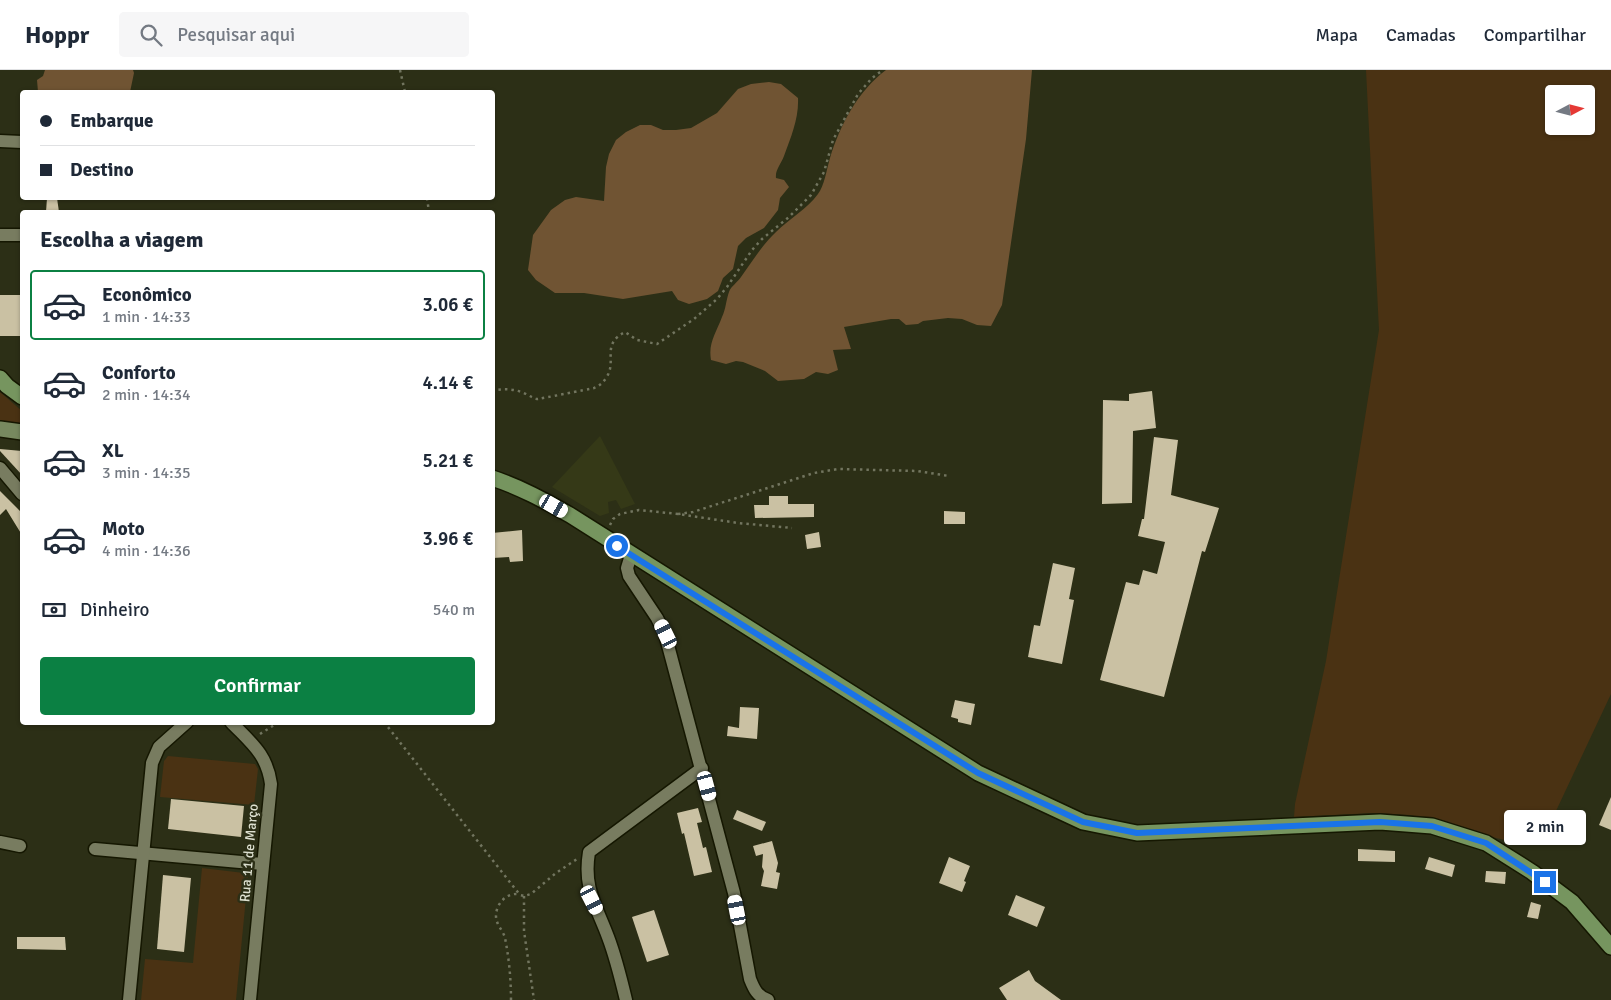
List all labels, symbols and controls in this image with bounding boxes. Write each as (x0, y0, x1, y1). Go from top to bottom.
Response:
search box (119, 12, 469, 57)
text: Hoppr (25, 20, 89, 50)
icon: search (137, 21, 165, 49)
text: Pesquisar aqui (177, 23, 295, 47)
text: Mapa (1316, 24, 1358, 46)
text: Camadas (1386, 24, 1456, 46)
text: Compartilhar (1484, 24, 1586, 46)
north arrow (1545, 85, 1595, 135)
map controls (1545, 85, 1595, 135)
text: Embarque (70, 109, 154, 133)
text: Destino (70, 158, 134, 182)
text: Escolha a viagem (40, 226, 204, 253)
icon: car (42, 283, 87, 328)
text: Econômico (102, 283, 192, 307)
text: 3.06 € (423, 293, 473, 317)
text: 1 min · 14:33 (102, 307, 191, 327)
icon: car (42, 361, 87, 406)
text: Conforto (102, 361, 176, 385)
text: 4.14 € (423, 371, 473, 395)
text: 2 min · 14:34 (102, 385, 191, 405)
icon: car (42, 439, 87, 484)
text: XL (102, 439, 124, 463)
text: 5.21 € (423, 449, 473, 473)
text: 3 min · 14:35 (102, 463, 191, 483)
car (537, 492, 570, 520)
icon: car (42, 517, 87, 562)
text: Moto (102, 517, 145, 541)
text: 3.96 € (423, 527, 473, 551)
route start (606, 535, 628, 557)
text: 4 min · 14:36 (102, 541, 191, 561)
icon: cash (40, 596, 68, 624)
text: Dinheiro (80, 598, 149, 622)
text: 540 m (433, 600, 475, 620)
car (652, 617, 679, 651)
button: Confirmar (40, 657, 475, 715)
car (695, 770, 718, 802)
street label: Rua 11 de Março (236, 803, 262, 903)
callout: 2 min (1504, 810, 1586, 844)
text: 2 min (1526, 817, 1564, 837)
route end (1534, 871, 1556, 893)
car (578, 883, 605, 917)
car (726, 894, 747, 926)

